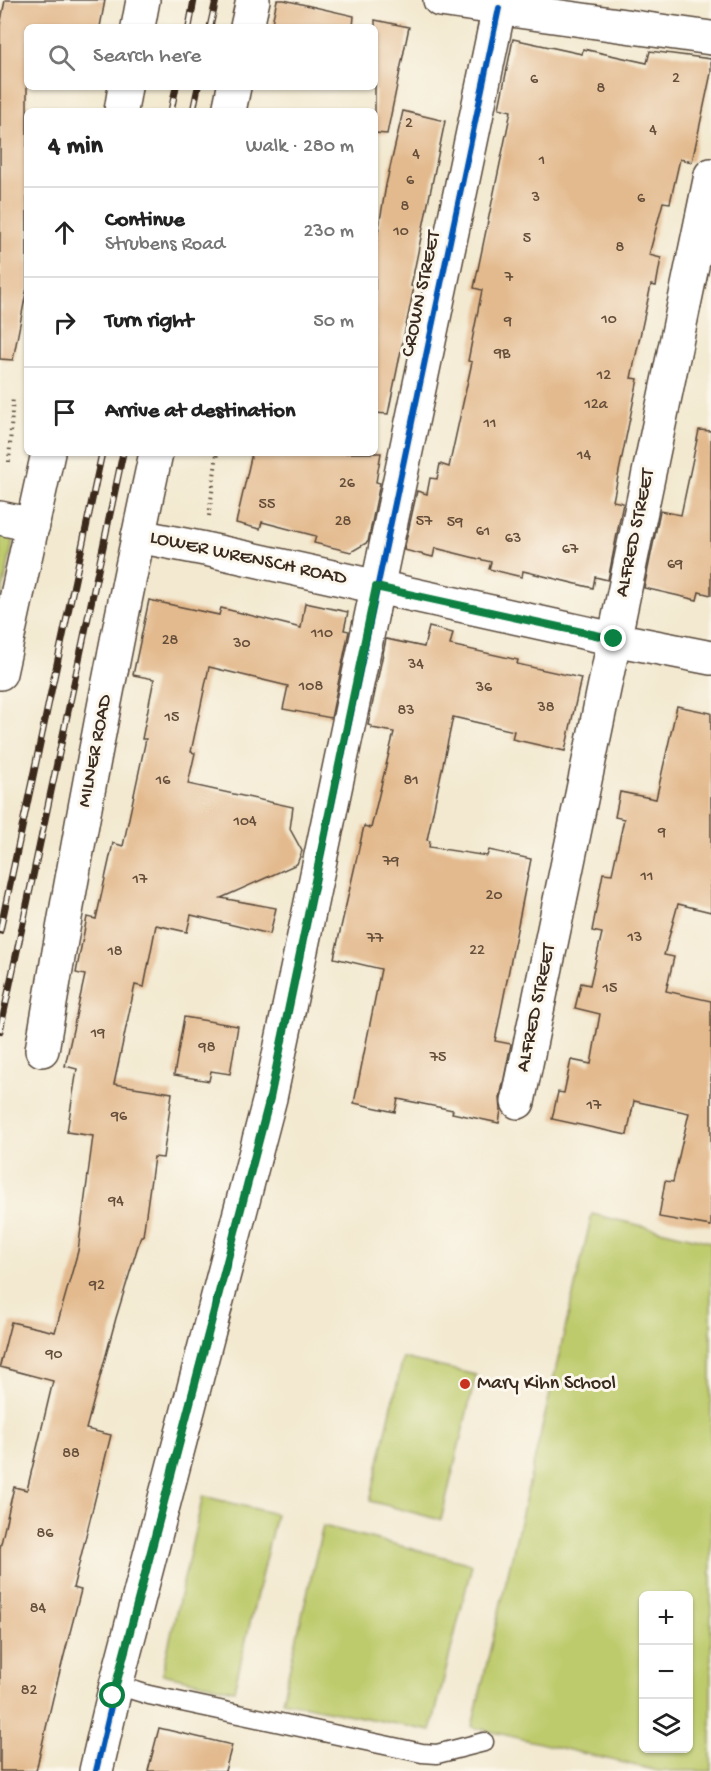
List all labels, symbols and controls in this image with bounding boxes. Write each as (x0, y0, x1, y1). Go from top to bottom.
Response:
search box (24, 24, 378, 90)
icon: search (45, 41, 78, 74)
text: Search here (93, 44, 201, 70)
house number: 2 (672, 70, 680, 89)
house number: 6 (530, 71, 539, 90)
house number: 8 (597, 80, 606, 99)
house number: 2 (405, 115, 413, 134)
house number: 4 (649, 122, 657, 141)
text: 4 min (48, 132, 103, 163)
text: Walk · 280 m (246, 136, 354, 159)
house number: 4 (412, 146, 420, 165)
house number: 1 (538, 152, 545, 171)
house number: 6 (406, 172, 415, 191)
house number: 3 (531, 189, 540, 208)
house number: 6 (637, 190, 646, 209)
house number: 8 (401, 198, 410, 217)
text: Continue (105, 208, 185, 234)
icon: ahead (48, 216, 81, 249)
text: 230 m (304, 221, 354, 244)
house number: 10 (392, 223, 409, 242)
street label: CROWN STREET (397, 228, 447, 359)
house number: 5 (523, 230, 531, 249)
text: Strubens Road (105, 234, 225, 257)
house number: 8 (616, 239, 625, 258)
house number: 7 (504, 269, 514, 288)
icon: right (48, 306, 81, 339)
text: Turn right (105, 309, 193, 335)
text: 50 m (313, 311, 354, 334)
house number: 10 (600, 311, 617, 330)
house number: 9 (503, 313, 512, 332)
house number: 9B (493, 345, 511, 364)
house number: 12 (596, 367, 611, 386)
icon: arrive (48, 396, 81, 429)
house number: 12a (583, 396, 609, 415)
text: Arrive at destination (105, 399, 295, 425)
house number: 11 (483, 415, 496, 434)
house number: 14 (576, 447, 591, 466)
street label: ALFRED STREET (611, 466, 661, 599)
house number: 26 (339, 475, 356, 494)
house number: 55 (259, 496, 275, 515)
house number: 28 (335, 513, 352, 532)
house number: 57 (416, 513, 433, 532)
house number: 59 (447, 514, 463, 533)
house number: 61 (476, 523, 490, 542)
street label: LOWER WRENSCH ROAD (147, 527, 349, 591)
house number: 63 (505, 530, 521, 549)
house number: 67 (562, 541, 579, 560)
house number: 69 (667, 556, 683, 575)
house number: 110 (310, 625, 333, 644)
route end (600, 625, 626, 651)
house number: 28 (162, 632, 179, 651)
house number: 30 (232, 635, 251, 654)
house number: 34 (407, 656, 424, 675)
house number: 108 (298, 678, 323, 697)
house number: 36 (475, 679, 493, 698)
street label: MILNER ROAD (74, 692, 118, 809)
house number: 38 (536, 699, 555, 718)
house number: 83 (397, 702, 415, 721)
house number: 15 (164, 709, 179, 728)
house number: 16 (155, 772, 171, 791)
house number: 81 (403, 772, 419, 791)
house number: 104 (232, 813, 257, 832)
house number: 9 (657, 824, 666, 843)
house number: 79 (382, 853, 399, 872)
house number: 11 (640, 868, 653, 887)
house number: 17 (132, 871, 148, 890)
house number: 20 (486, 887, 502, 906)
house number: 13 (627, 929, 642, 948)
house number: 77 (366, 930, 384, 949)
street label: ALFRED STREET (512, 941, 562, 1074)
house number: 22 (469, 942, 485, 961)
house number: 18 (106, 943, 123, 962)
house number: 15 (602, 980, 617, 999)
house number: 19 (90, 1025, 105, 1044)
house number: 98 (198, 1039, 216, 1058)
house number: 75 (429, 1049, 446, 1068)
house number: 17 (586, 1097, 602, 1116)
house number: 96 (110, 1108, 128, 1127)
house number: 94 (107, 1193, 124, 1212)
house number: 92 (88, 1277, 105, 1296)
house number: 90 (44, 1346, 63, 1365)
place label: Mary Kihn School (477, 1373, 616, 1396)
marker: Mary Kihn School (458, 1377, 472, 1391)
house number: 88 (62, 1445, 80, 1464)
house number: 86 (37, 1525, 54, 1544)
map controls (639, 1591, 693, 1753)
button: + (639, 1591, 693, 1645)
house number: 84 (30, 1600, 47, 1619)
button: − (639, 1645, 693, 1699)
house number: 82 (21, 1682, 37, 1701)
route start (99, 1682, 125, 1708)
button: layers (639, 1699, 693, 1753)

